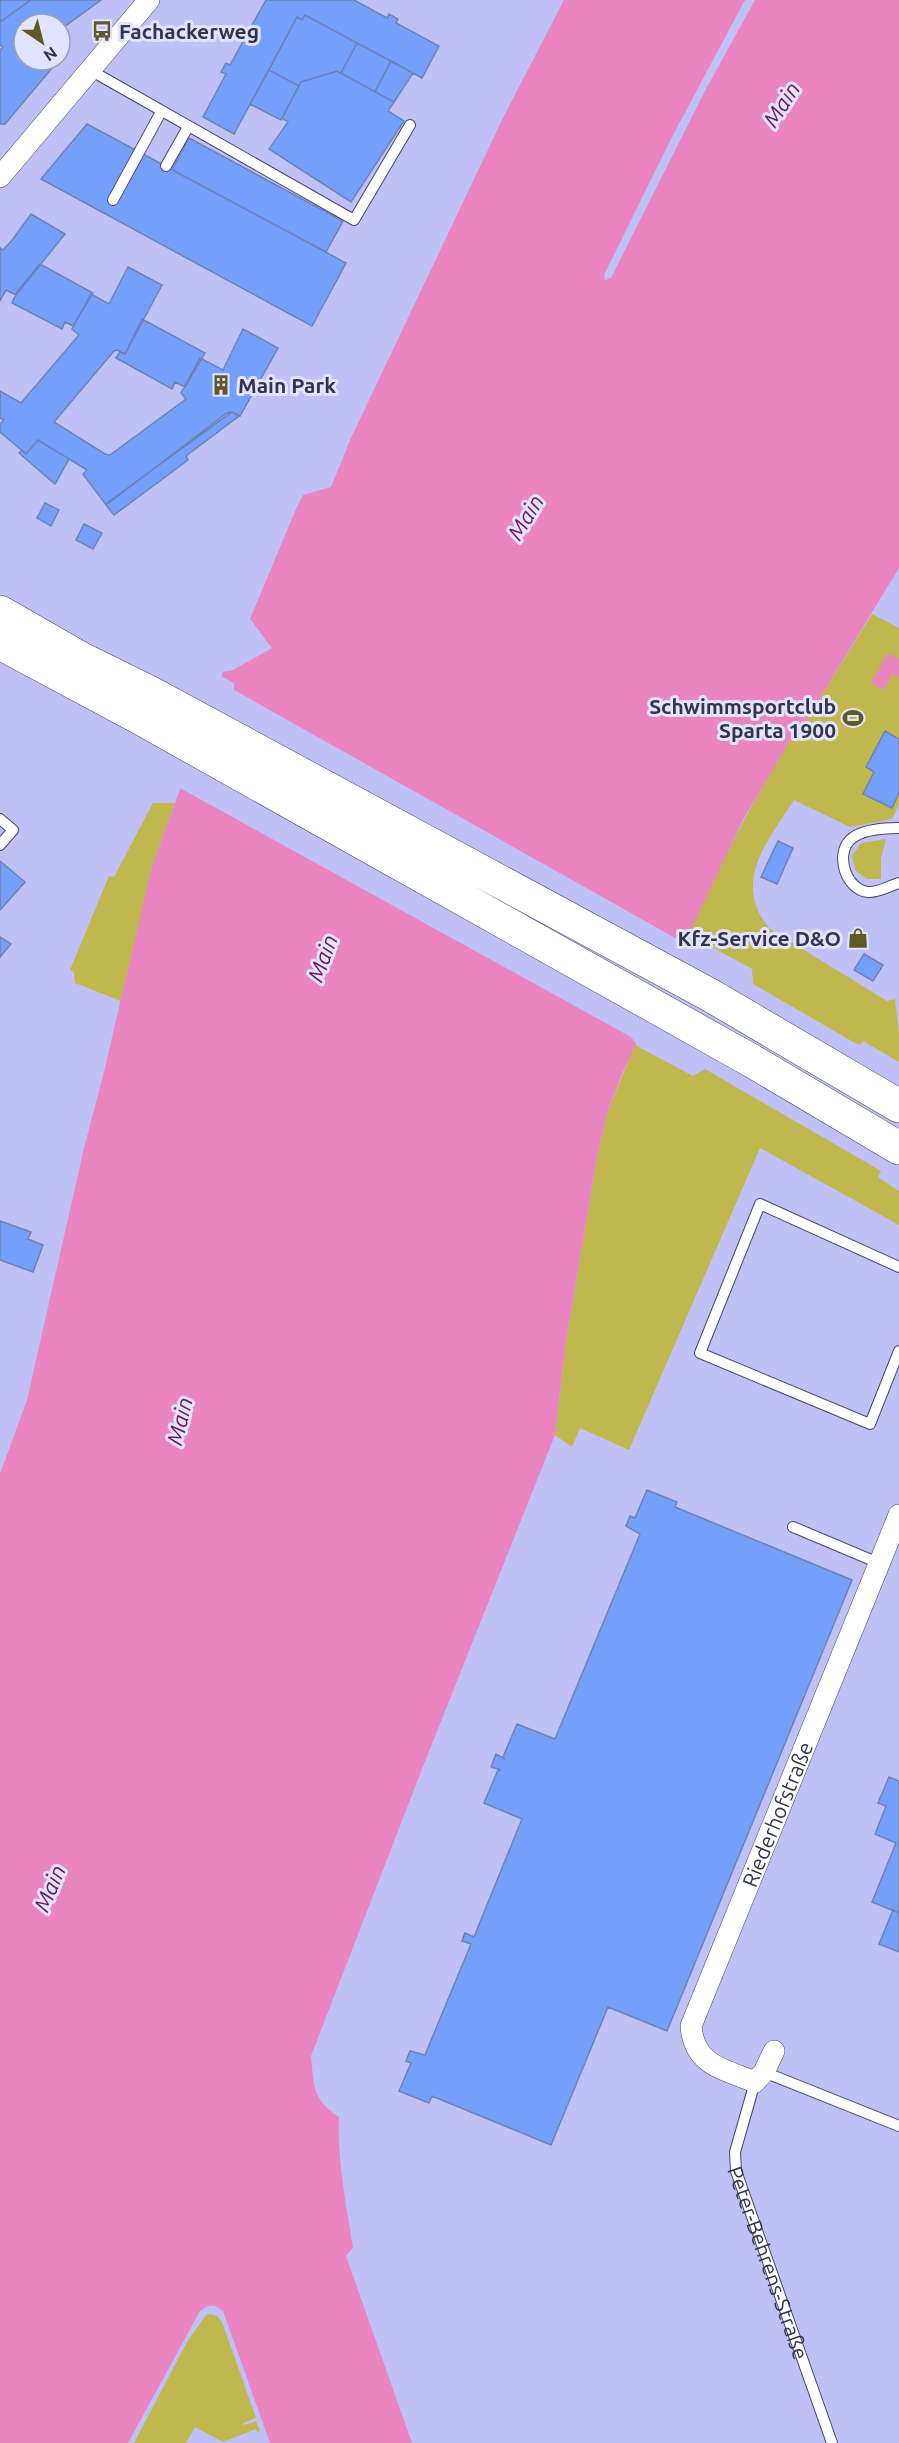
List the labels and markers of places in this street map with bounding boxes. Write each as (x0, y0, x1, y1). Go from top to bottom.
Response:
bus stop icon: Fachackerweg (90, 19, 114, 43)
place label: Fachackerweg (119, 19, 259, 43)
building icon: Main Park (209, 373, 233, 397)
place label: Main Park (238, 373, 336, 397)
place label: Schwimmsportclub Sparta 1900 (649, 694, 836, 742)
sports icon: Schwimmsportclub Sparta 1900 (841, 706, 865, 730)
place label: Kfz-Service D&O (678, 926, 841, 950)
shop icon: Kfz-Service D&O (846, 926, 870, 950)

